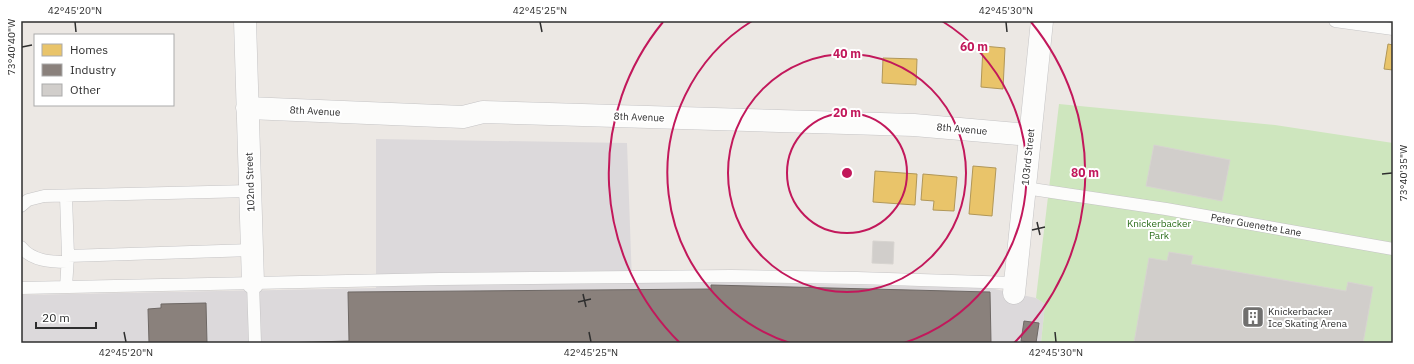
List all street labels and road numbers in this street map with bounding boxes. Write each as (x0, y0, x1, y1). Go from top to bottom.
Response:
street label: 8th Avenue (289, 103, 341, 119)
street label: 8th Avenue (613, 110, 665, 124)
street label: 8th Avenue (936, 120, 988, 138)
street label: 103rd Street (1019, 127, 1038, 186)
street label: 102nd Street (242, 152, 258, 212)
street label: Peter Guenette Lane (1210, 211, 1303, 239)

